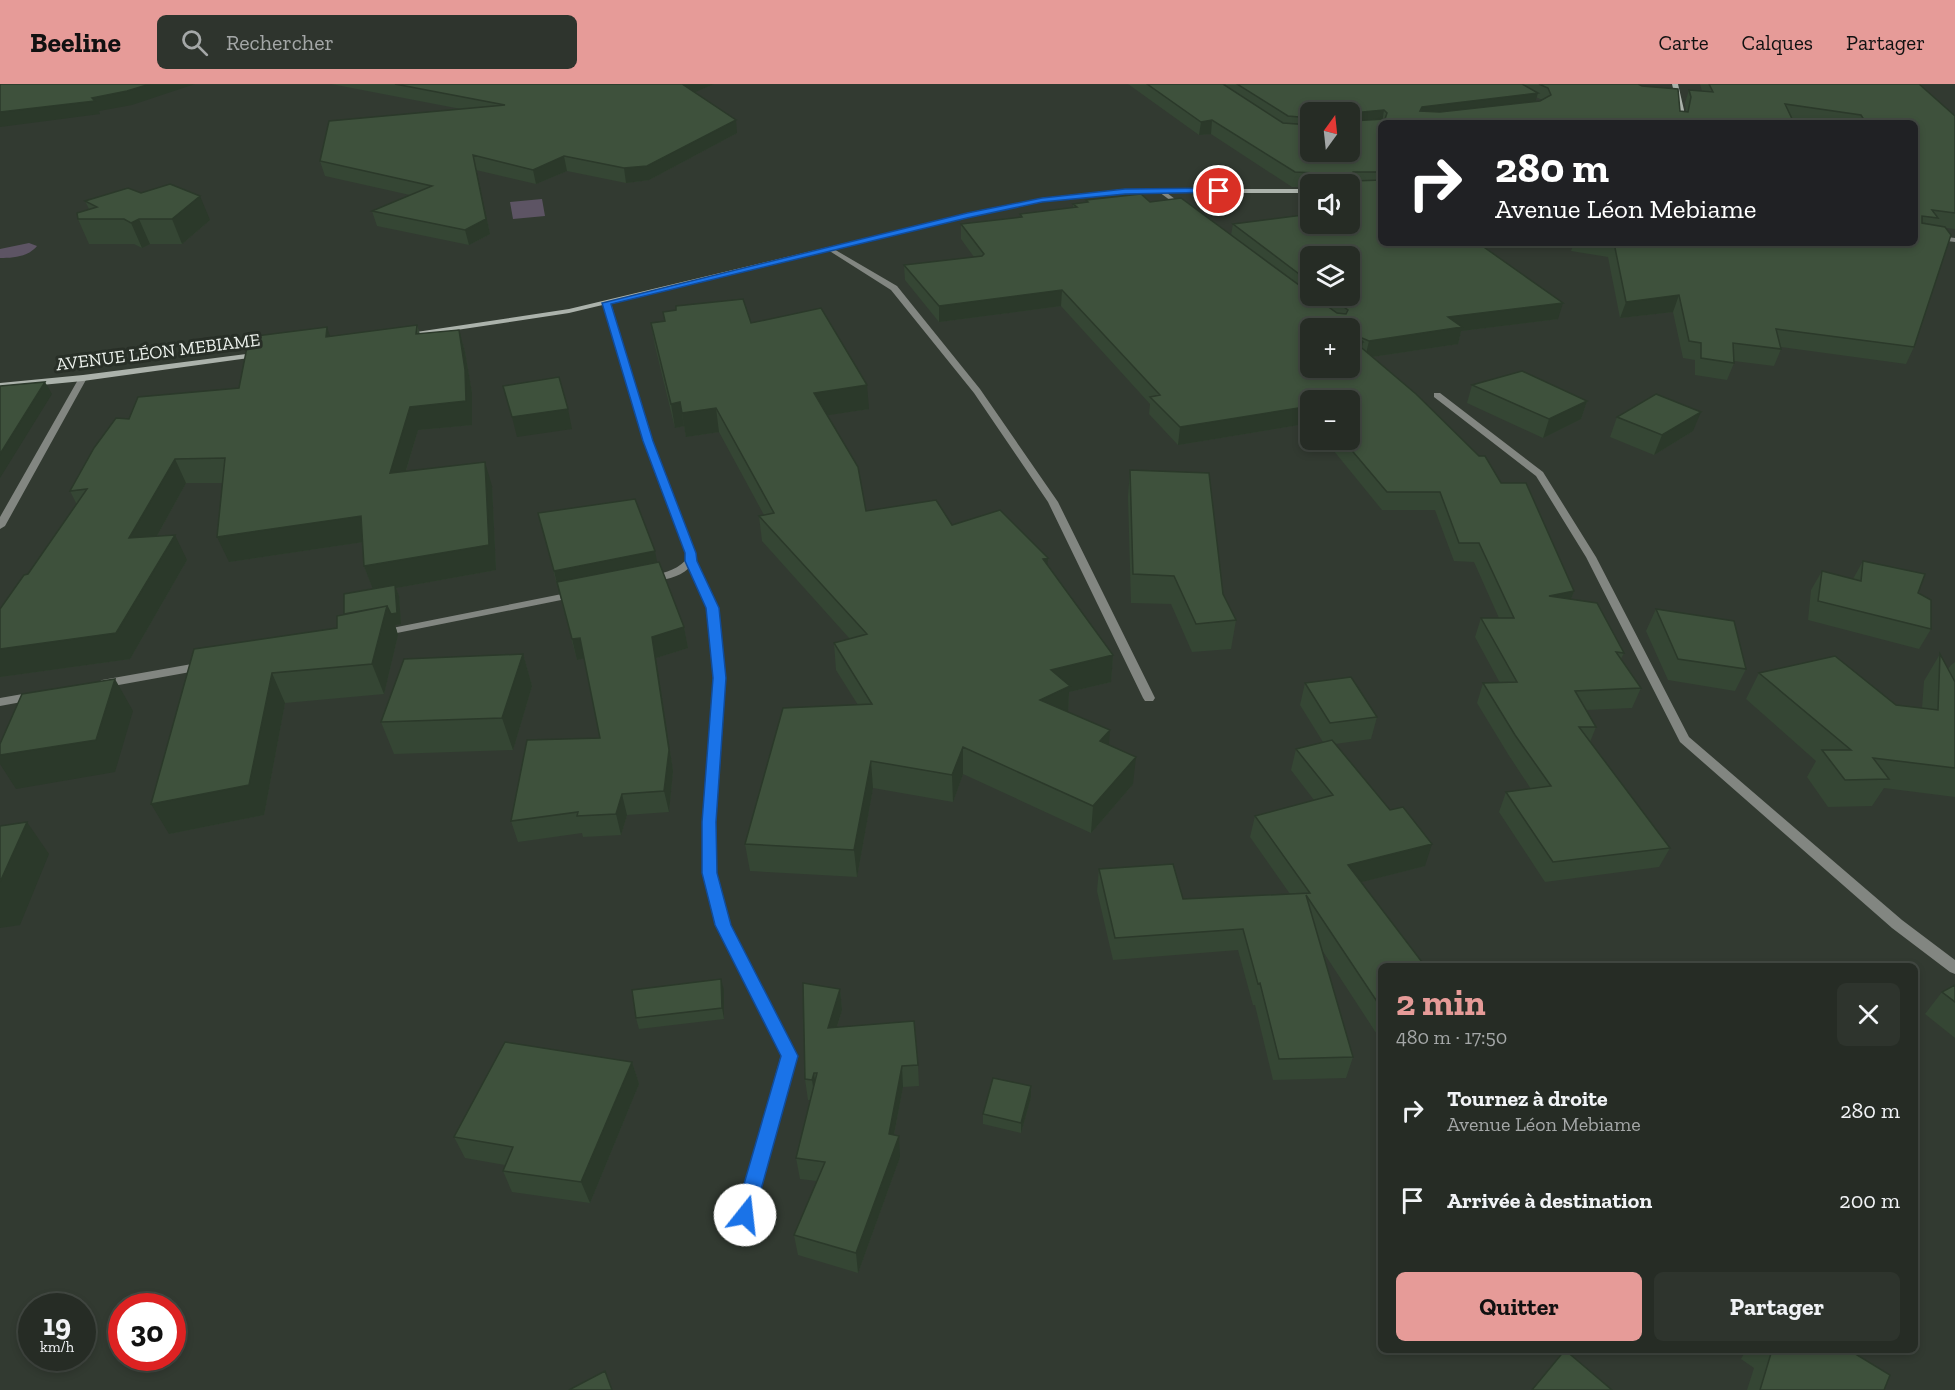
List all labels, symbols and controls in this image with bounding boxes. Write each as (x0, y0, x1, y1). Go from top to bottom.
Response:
search box (157, 15, 577, 69)
text: Beeline (30, 26, 121, 59)
icon: search (178, 26, 211, 59)
text: Rechercher (226, 29, 334, 56)
text: Carte (1658, 30, 1709, 55)
text: Calques (1742, 30, 1813, 55)
text: Partager (1846, 30, 1925, 55)
north arrow (1300, 102, 1360, 162)
map controls (1300, 102, 1360, 450)
text: 280 m (1495, 142, 1609, 193)
icon: right (1396, 144, 1474, 222)
pin (1193, 165, 1244, 216)
icon: arrive (1202, 174, 1235, 207)
button: sound (1300, 174, 1360, 234)
text: Avenue Léon Mebiame (1495, 193, 1756, 225)
button: layers (1300, 246, 1360, 306)
button: + (1300, 318, 1360, 378)
street label: AVENUE LÉON MEBIAME (55, 329, 261, 375)
button: − (1300, 390, 1360, 450)
text: 2 min (1396, 981, 1486, 1024)
button: close (1837, 983, 1900, 1046)
text: 480 m · 17:50 (1396, 1025, 1507, 1049)
text: Tournez à droite (1447, 1085, 1608, 1112)
icon: right (1396, 1094, 1429, 1127)
text: 280 m (1840, 1097, 1900, 1124)
text: Avenue Léon Mebiame (1447, 1112, 1641, 1136)
position arrow (713, 1183, 777, 1247)
icon: arrive (1396, 1184, 1429, 1217)
text: Arrivée à destination (1447, 1187, 1652, 1214)
text: 200 m (1839, 1187, 1900, 1214)
button: Quitter (1396, 1272, 1642, 1341)
button: Partager (1654, 1272, 1900, 1341)
speed limit sign: 30 (108, 1293, 186, 1371)
text: 19 (43, 1307, 71, 1343)
text: km/h (40, 1338, 74, 1356)

